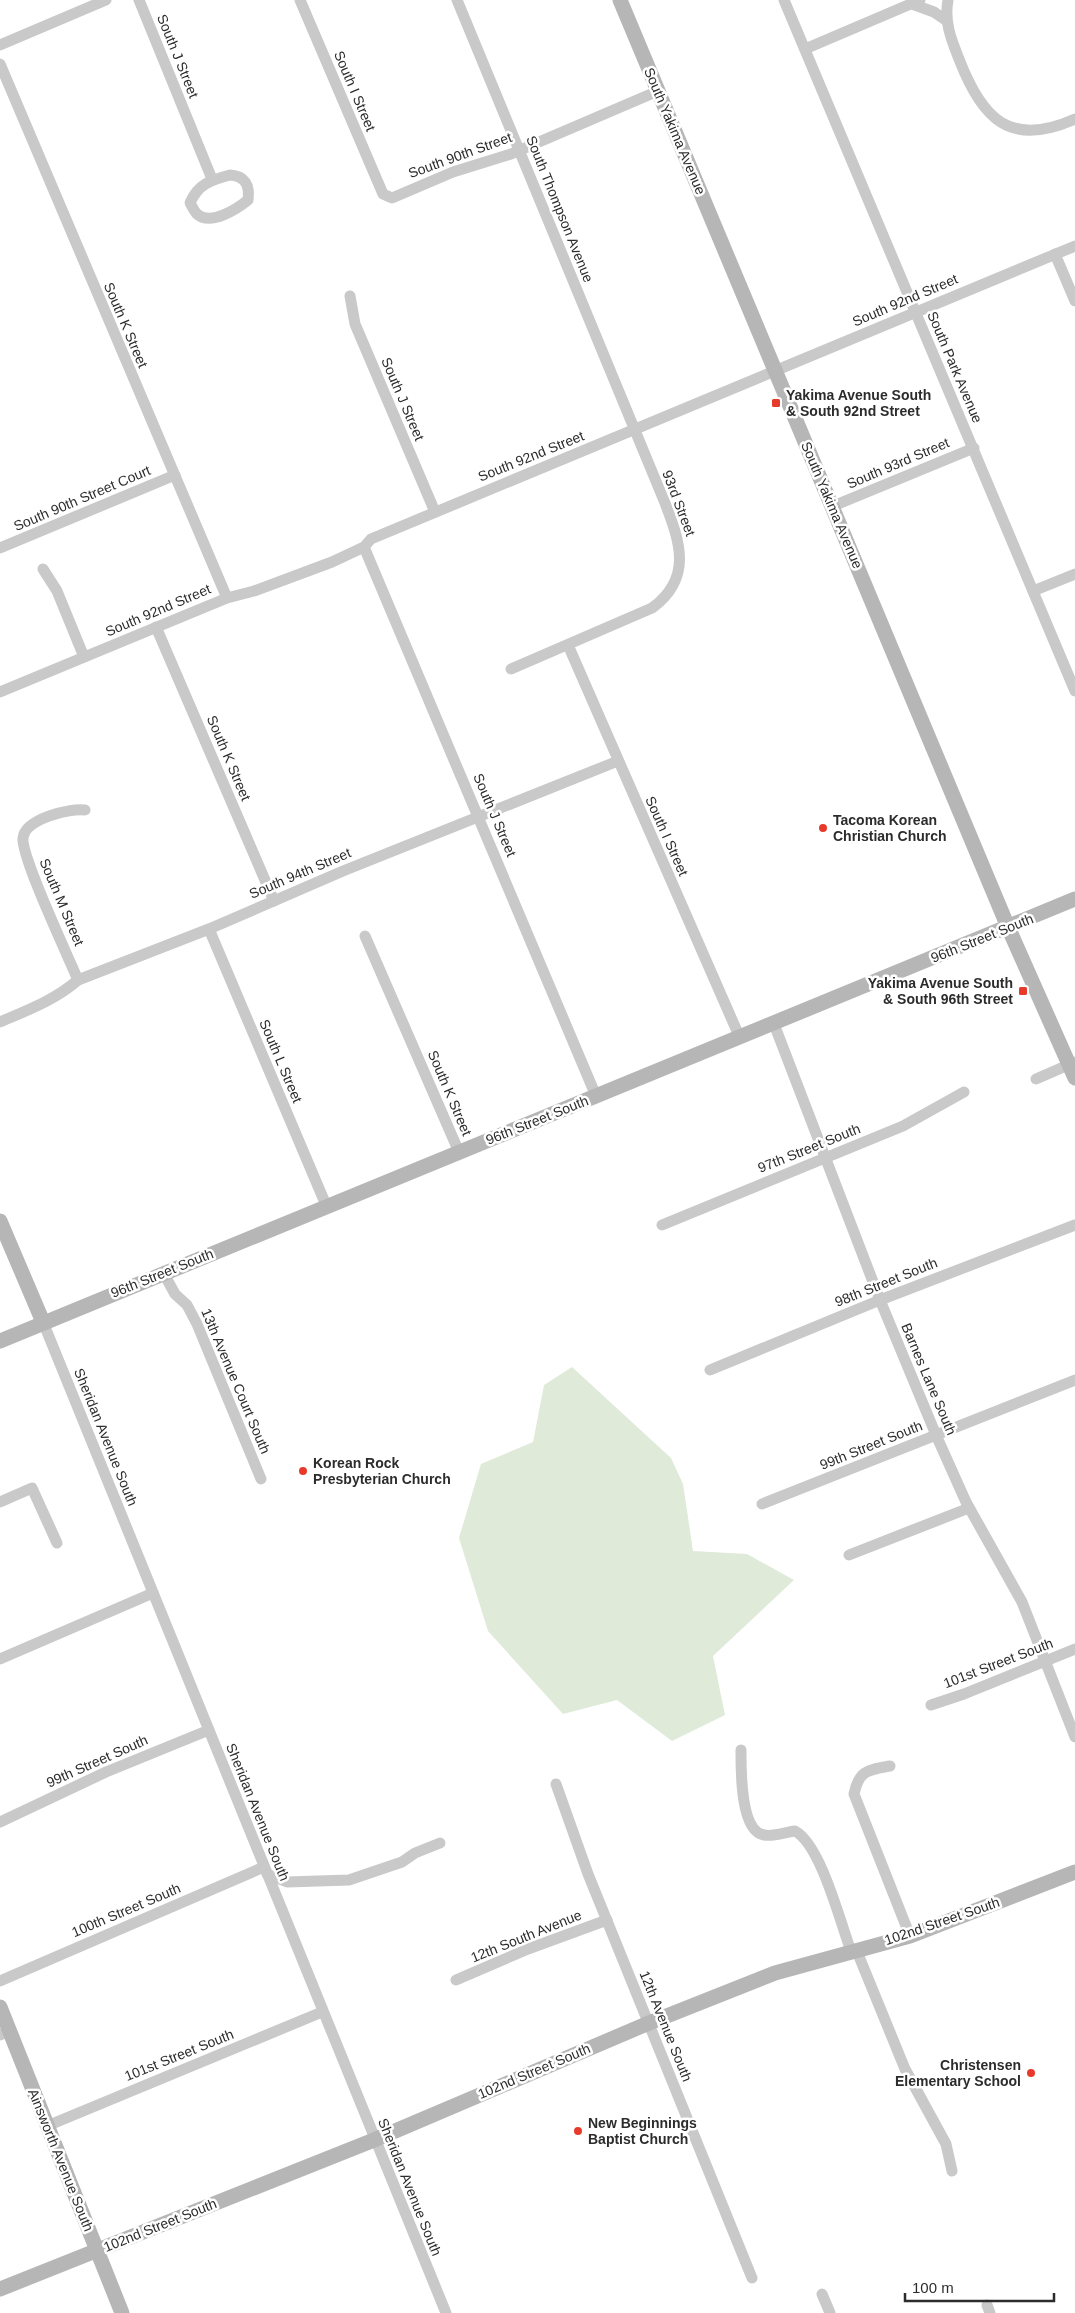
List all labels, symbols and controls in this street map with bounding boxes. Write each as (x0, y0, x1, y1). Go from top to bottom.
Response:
street label: South J Street (154, 12, 202, 100)
street label: South I Street (331, 48, 379, 134)
street label: South Yakima Avenue (641, 65, 709, 197)
street label: South 90th Street (406, 129, 514, 181)
street label: South Thompson Avenue (523, 133, 597, 285)
street label: South 92nd Street (850, 271, 960, 329)
street label: South K Street (101, 280, 151, 370)
street label: South Park Avenue (924, 309, 986, 425)
street label: South J Street (378, 355, 428, 443)
place label: Yakima Avenue South & South 92nd Street (786, 387, 931, 419)
marker: Yakima Avenue South & South 92nd Street (770, 397, 782, 409)
street label: South 92nd Street (476, 427, 586, 485)
street label: South 93rd Street (844, 434, 952, 492)
street label: South Yakima Avenue (798, 439, 866, 571)
street label: South 90th Street Court (11, 462, 153, 534)
street label: 93rd Street (659, 468, 699, 538)
street label: South 92nd Street (103, 581, 213, 639)
street label: South K Street (204, 713, 254, 803)
street label: South J Street (470, 771, 520, 859)
street label: South I Street (642, 794, 692, 878)
place label: Tacoma Korean Christian Church (833, 812, 947, 844)
marker: Tacoma Korean Christian Church (817, 822, 829, 834)
street label: South 94th Street (247, 844, 353, 902)
street label: South M Street (36, 856, 88, 948)
street label: 96th Street South (928, 910, 1036, 966)
place label: Yakima Avenue South & South 96th Street (868, 975, 1013, 1007)
marker: Yakima Avenue South & South 96th Street (1017, 985, 1029, 997)
street label: South L Street (256, 1017, 306, 1105)
street label: South K Street (425, 1048, 475, 1138)
street label: 96th Street South (483, 1092, 591, 1148)
street label: 97th Street South (755, 1120, 863, 1176)
street label: 96th Street South (108, 1245, 216, 1301)
street label: 98th Street South (832, 1254, 940, 1310)
street label: 13th Avenue Court South (198, 1306, 274, 1456)
street label: Barnes Lane South (898, 1321, 960, 1437)
street label: Sheridan Avenue South (71, 1366, 141, 1508)
street label: 99th Street South (817, 1417, 925, 1473)
place label: Korean Rock Presbyterian Church (313, 1455, 451, 1487)
marker: Korean Rock Presbyterian Church (297, 1465, 309, 1477)
street label: 101st Street South (941, 1635, 1055, 1691)
street label: 99th Street South (44, 1732, 150, 1790)
street label: Sheridan Avenue South (223, 1741, 293, 1883)
street label: 100th Street South (69, 1880, 183, 1940)
street label: 102nd Street South (882, 1894, 1002, 1948)
street label: 12th South Avenue (468, 1906, 584, 1966)
street label: 12th Avenue South (636, 1968, 696, 2084)
street label: 101st Street South (122, 2026, 236, 2084)
street label: 102nd Street South (475, 2040, 593, 2102)
place label: Christensen Elementary School (895, 2057, 1021, 2089)
marker: Christensen Elementary School (1025, 2067, 1037, 2079)
street label: Ainsworth Avenue South (25, 2086, 97, 2234)
place label: New Beginnings Baptist Church (588, 2115, 697, 2147)
street label: Sheridan Avenue South (375, 2116, 445, 2258)
marker: New Beginnings Baptist Church (572, 2125, 584, 2137)
street label: 102nd Street South (101, 2195, 219, 2255)
scale bar (905, 2270, 1054, 2302)
text: 100 m (912, 2279, 954, 2296)

